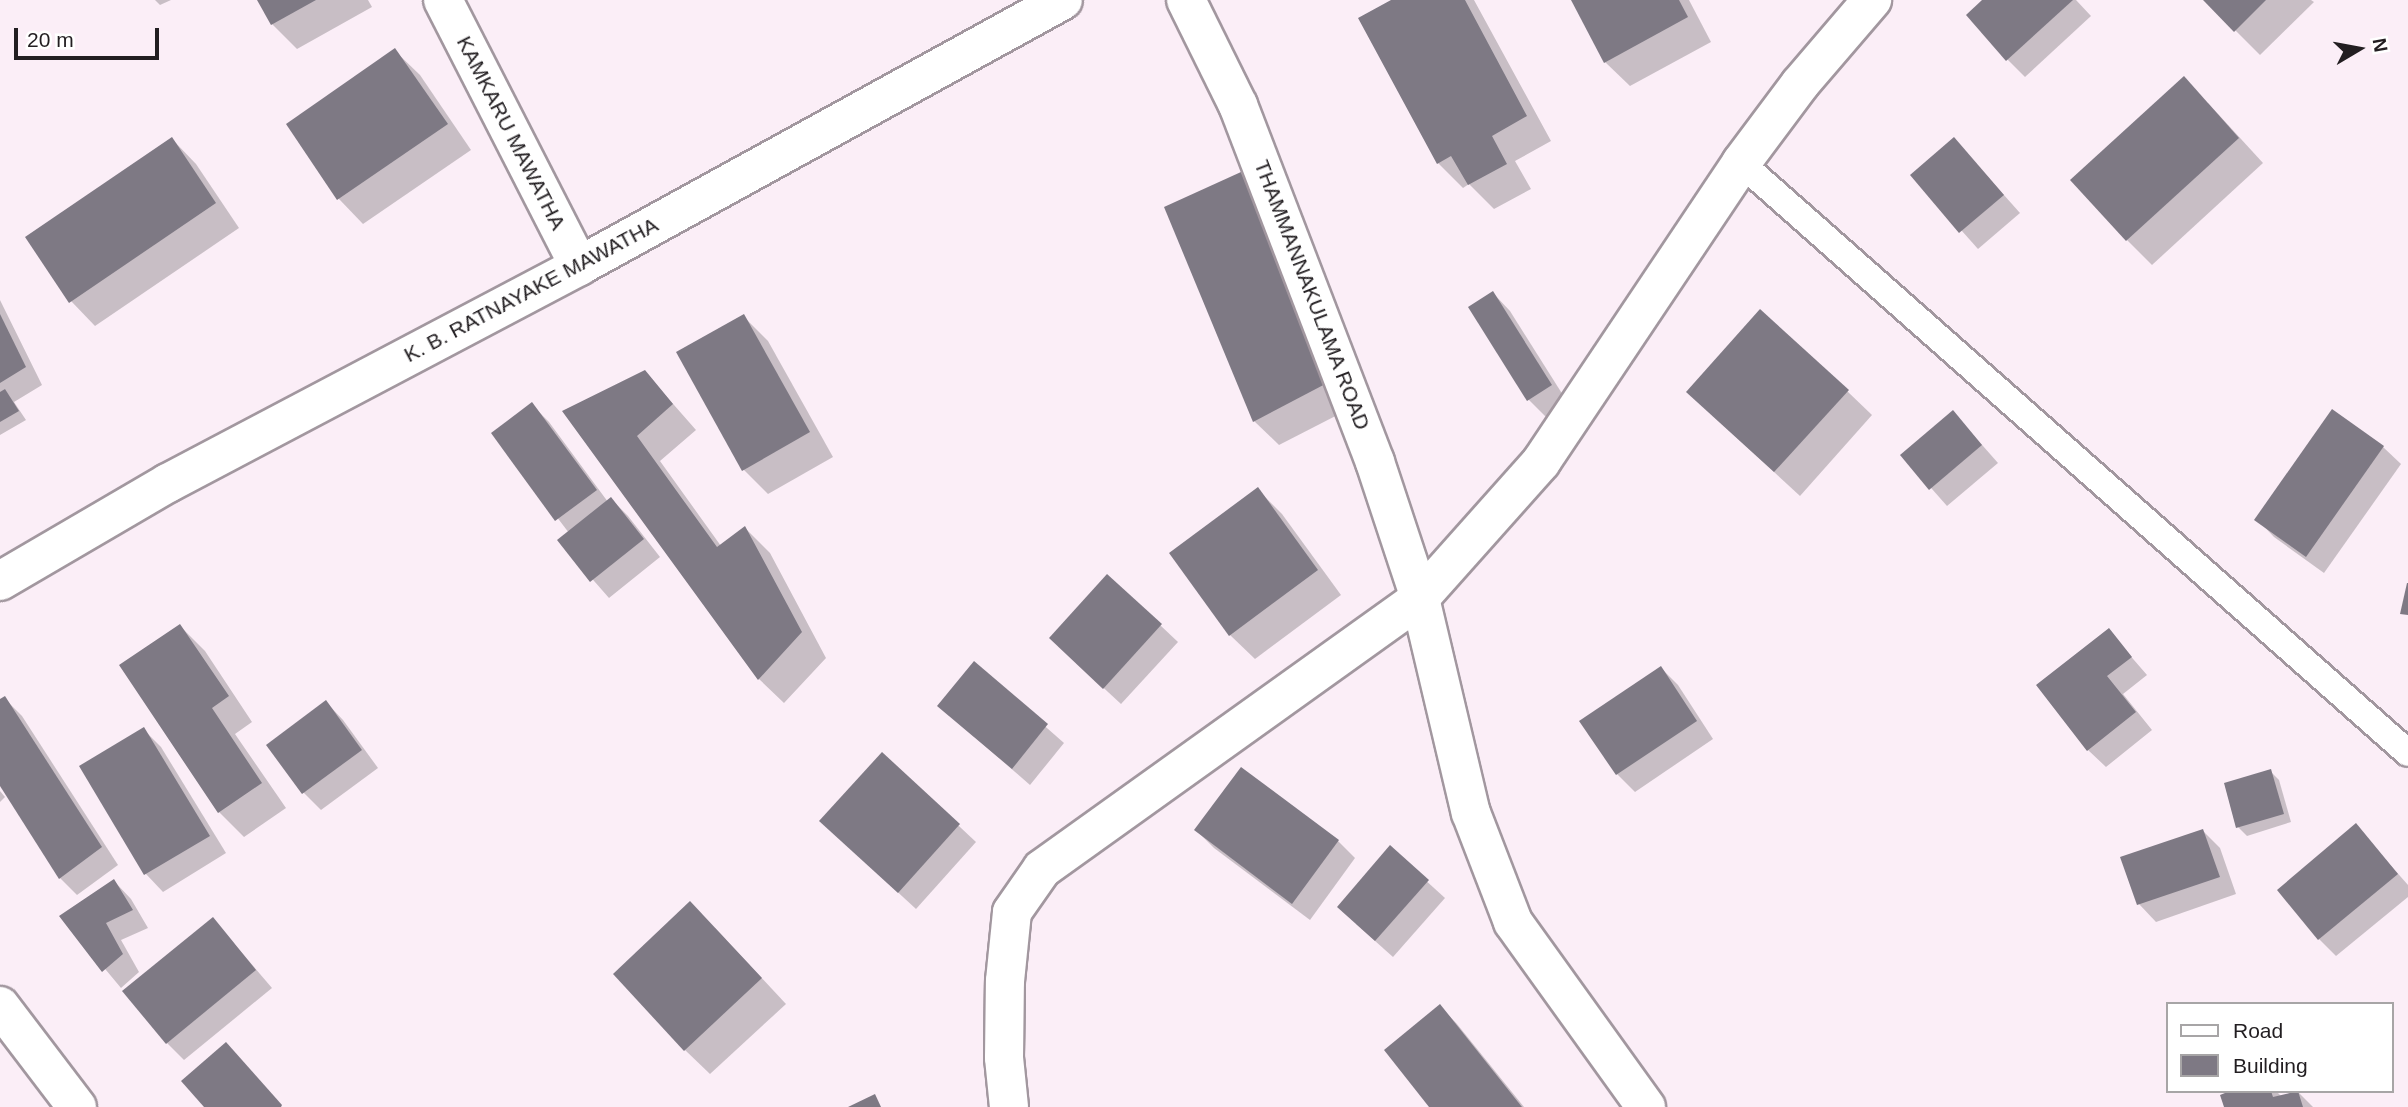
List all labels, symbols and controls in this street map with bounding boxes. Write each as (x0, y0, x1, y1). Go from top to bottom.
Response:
scale bar (18, 14, 163, 58)
north arrow (2324, 14, 2394, 84)
text: 20 m (27, 28, 74, 51)
street label: KAMKARU MAWATHA (451, 32, 571, 234)
text: N (2369, 37, 2392, 54)
street label: THAMMANNAKULAMA ROAD (1249, 156, 1375, 434)
street label: K. B. RATNAYAKE MAWATHA (400, 212, 662, 368)
legend (2166, 1002, 2394, 1093)
text: Road (2233, 1019, 2283, 1042)
text: Building (2233, 1054, 2308, 1077)

